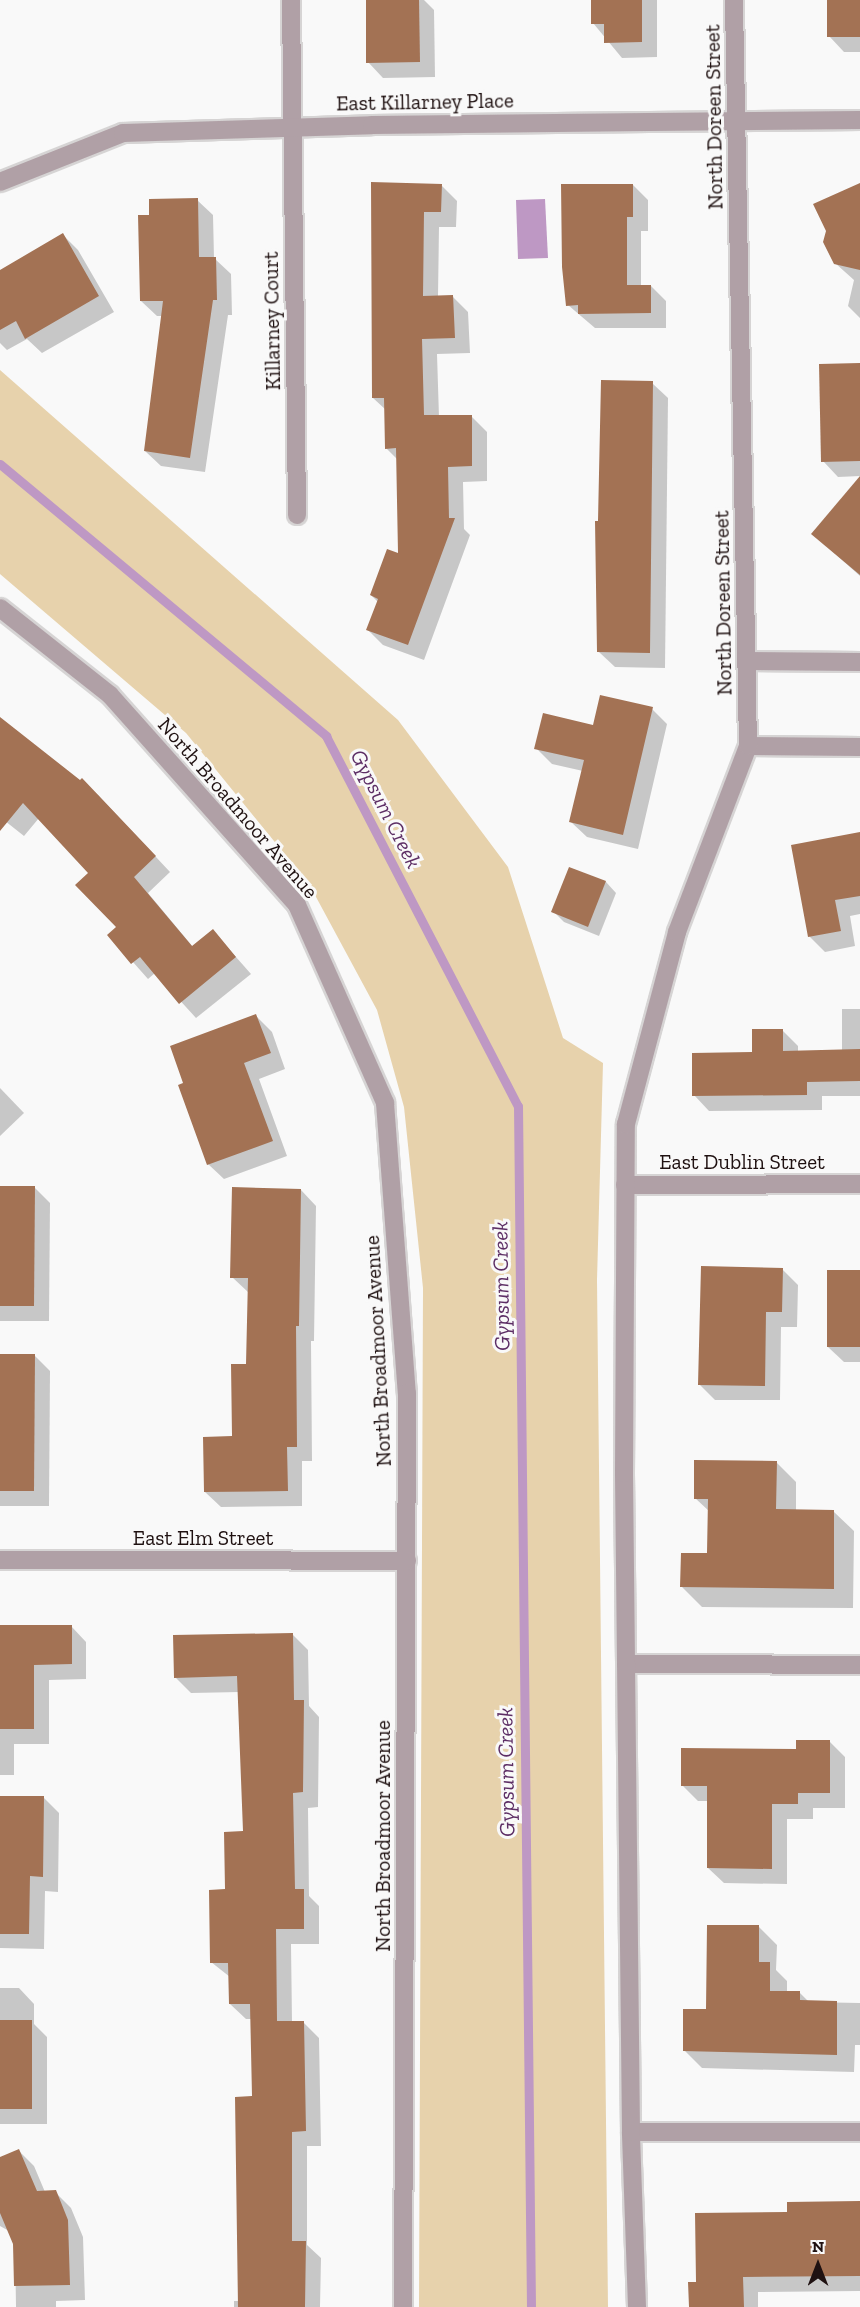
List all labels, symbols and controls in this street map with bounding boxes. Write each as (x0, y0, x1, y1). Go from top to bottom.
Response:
street label: North Doreen Street (700, 24, 728, 210)
street label: East Killarney Place (336, 88, 514, 116)
street label: Killarney Court (258, 251, 286, 391)
street label: North Doreen Street (709, 510, 737, 696)
street label: North Broadmoor Avenue (152, 712, 324, 904)
water label: Gypsum Creek (345, 745, 427, 873)
street label: East Dublin Street (659, 1149, 825, 1175)
water label: Gypsum Creek (487, 1221, 515, 1351)
street label: North Broadmoor Avenue (359, 1234, 397, 1468)
street label: East Elm Street (133, 1525, 273, 1551)
water label: Gypsum Creek (492, 1707, 520, 1837)
street label: North Broadmoor Avenue (370, 1720, 396, 1952)
north arrow (788, 2235, 848, 2295)
text: N (812, 2237, 824, 2256)

